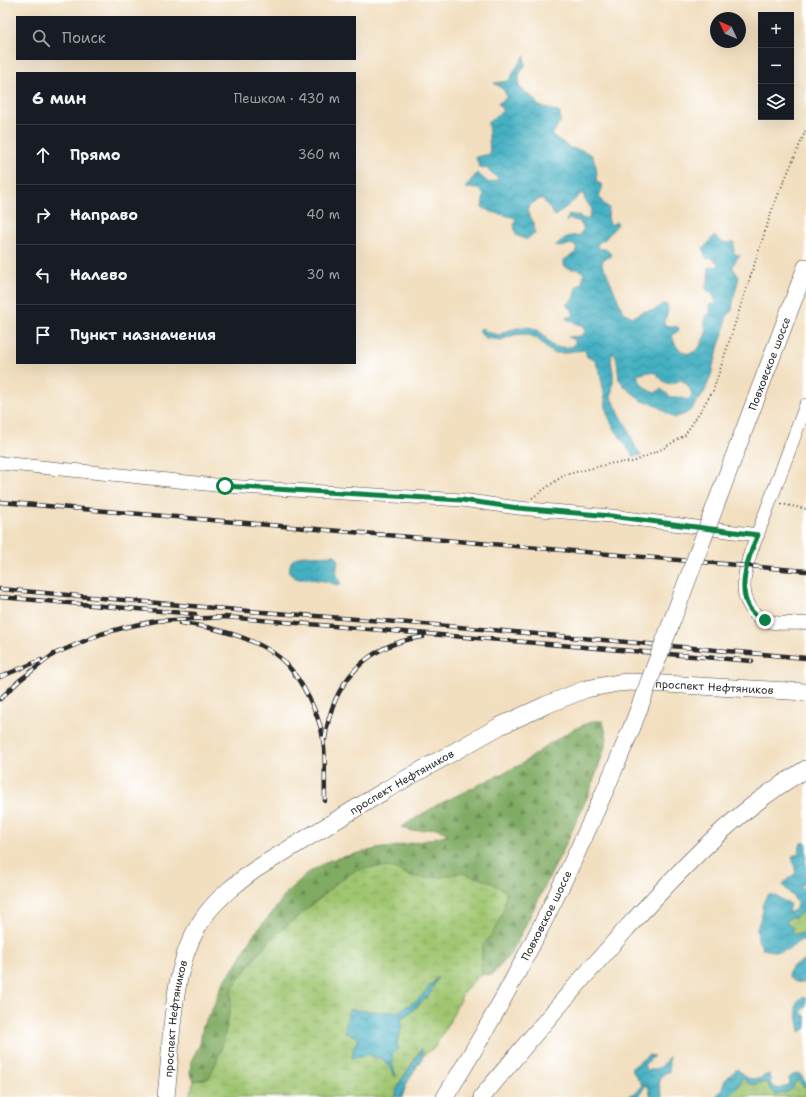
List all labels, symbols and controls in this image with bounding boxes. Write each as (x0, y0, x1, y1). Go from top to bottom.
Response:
north arrow (710, 12, 746, 48)
map controls (758, 12, 794, 120)
button: + (758, 12, 794, 48)
search box (16, 16, 356, 60)
icon: search (30, 27, 52, 49)
text: Поиск (62, 28, 106, 48)
button: − (758, 48, 794, 84)
button: layers (758, 84, 794, 120)
text: 6 мин (32, 87, 87, 109)
text: Пешком · 430 m (234, 90, 340, 107)
icon: ahead (32, 144, 54, 166)
text: Прямо (70, 145, 120, 165)
text: 360 m (298, 146, 340, 163)
icon: right (32, 204, 54, 226)
text: Направо (70, 205, 138, 225)
text: 40 m (306, 206, 340, 223)
icon: left (32, 264, 54, 286)
text: Налево (70, 265, 128, 285)
text: 30 m (306, 266, 340, 283)
street label: Повховское шоссе (745, 315, 794, 413)
icon: arrive (32, 324, 54, 346)
text: Пункт назначения (70, 325, 216, 345)
route start (216, 477, 234, 495)
route end (756, 611, 774, 629)
street label: проспект Нефтяников (655, 676, 774, 698)
street label: проспект Нефтяников (347, 746, 457, 818)
street label: Повховское шоссе (517, 868, 575, 963)
street label: проспект Нефтяников (160, 958, 191, 1078)

